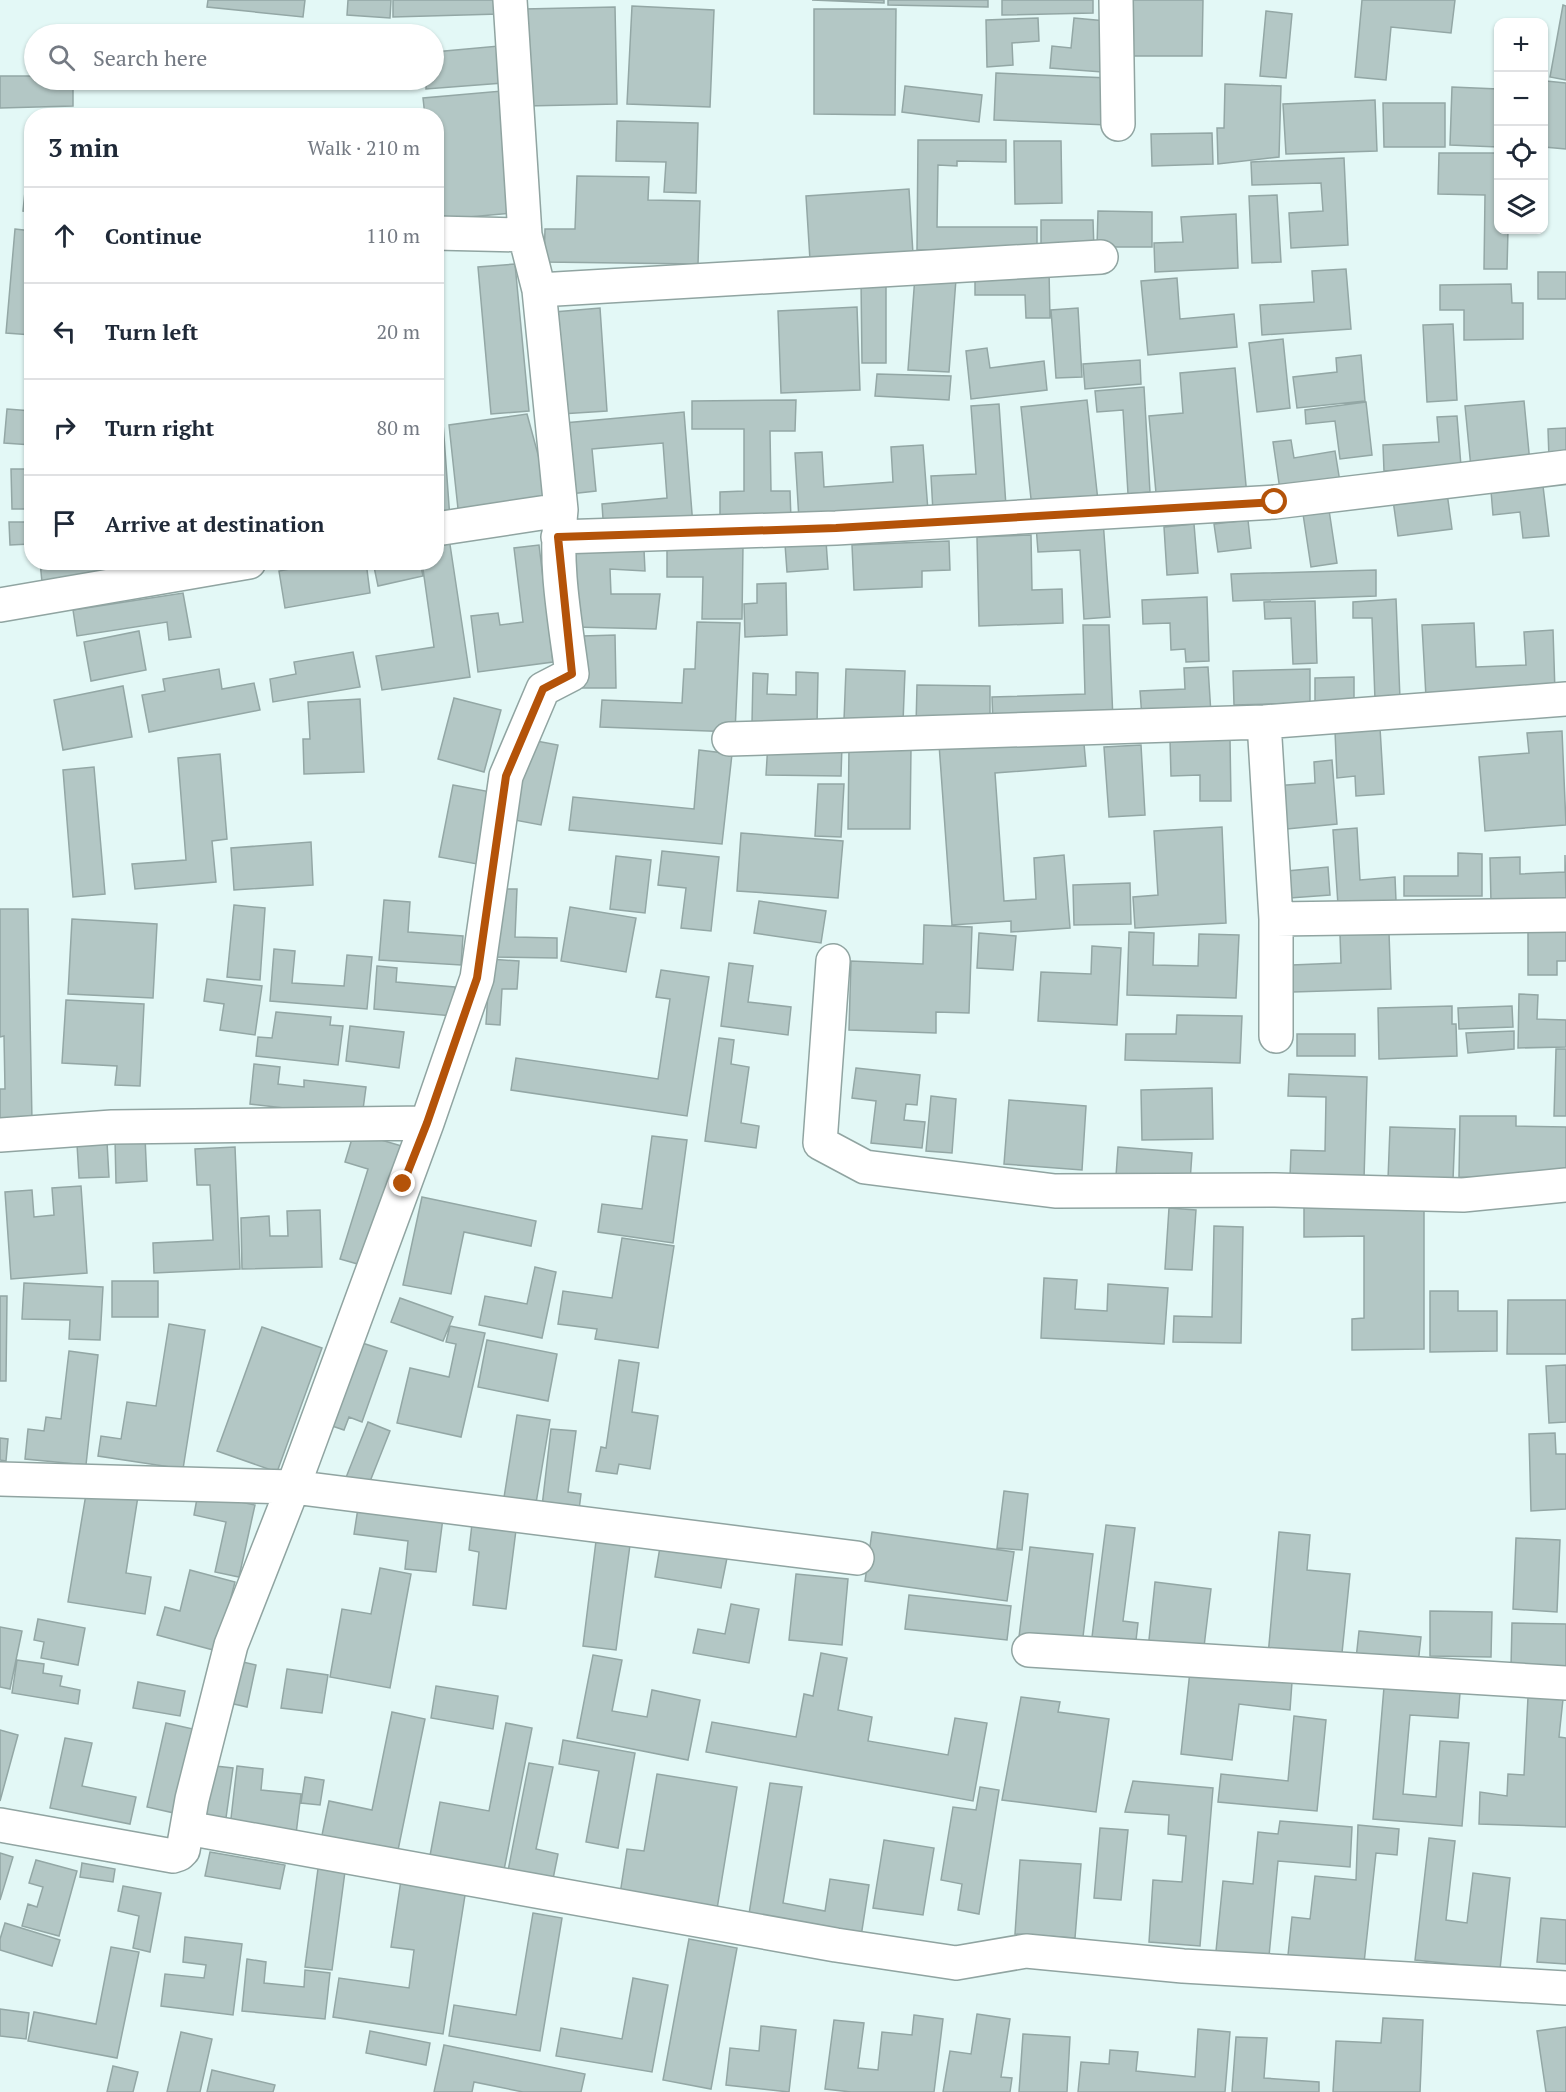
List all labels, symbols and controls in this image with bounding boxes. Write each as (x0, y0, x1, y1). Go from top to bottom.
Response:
map controls (1494, 18, 1548, 234)
button: + (1494, 18, 1548, 72)
search box (24, 24, 444, 90)
icon: search (45, 41, 78, 74)
text: Search here (93, 43, 207, 72)
button: − (1494, 72, 1548, 126)
button: locate (1494, 126, 1548, 180)
text: 3 min (48, 130, 119, 164)
text: Walk · 210 m (308, 134, 420, 161)
button: layers (1494, 180, 1548, 234)
icon: ahead (48, 219, 81, 252)
text: Continue (105, 221, 202, 250)
text: 110 m (366, 222, 420, 249)
icon: left (48, 315, 81, 348)
text: Turn left (105, 317, 198, 346)
text: 20 m (377, 318, 420, 345)
icon: right (48, 411, 81, 444)
text: Turn right (105, 413, 214, 442)
text: 80 m (377, 414, 420, 441)
route start (1261, 488, 1287, 514)
icon: arrive (48, 507, 81, 540)
text: Arrive at destination (105, 509, 324, 538)
route end (389, 1170, 415, 1196)

